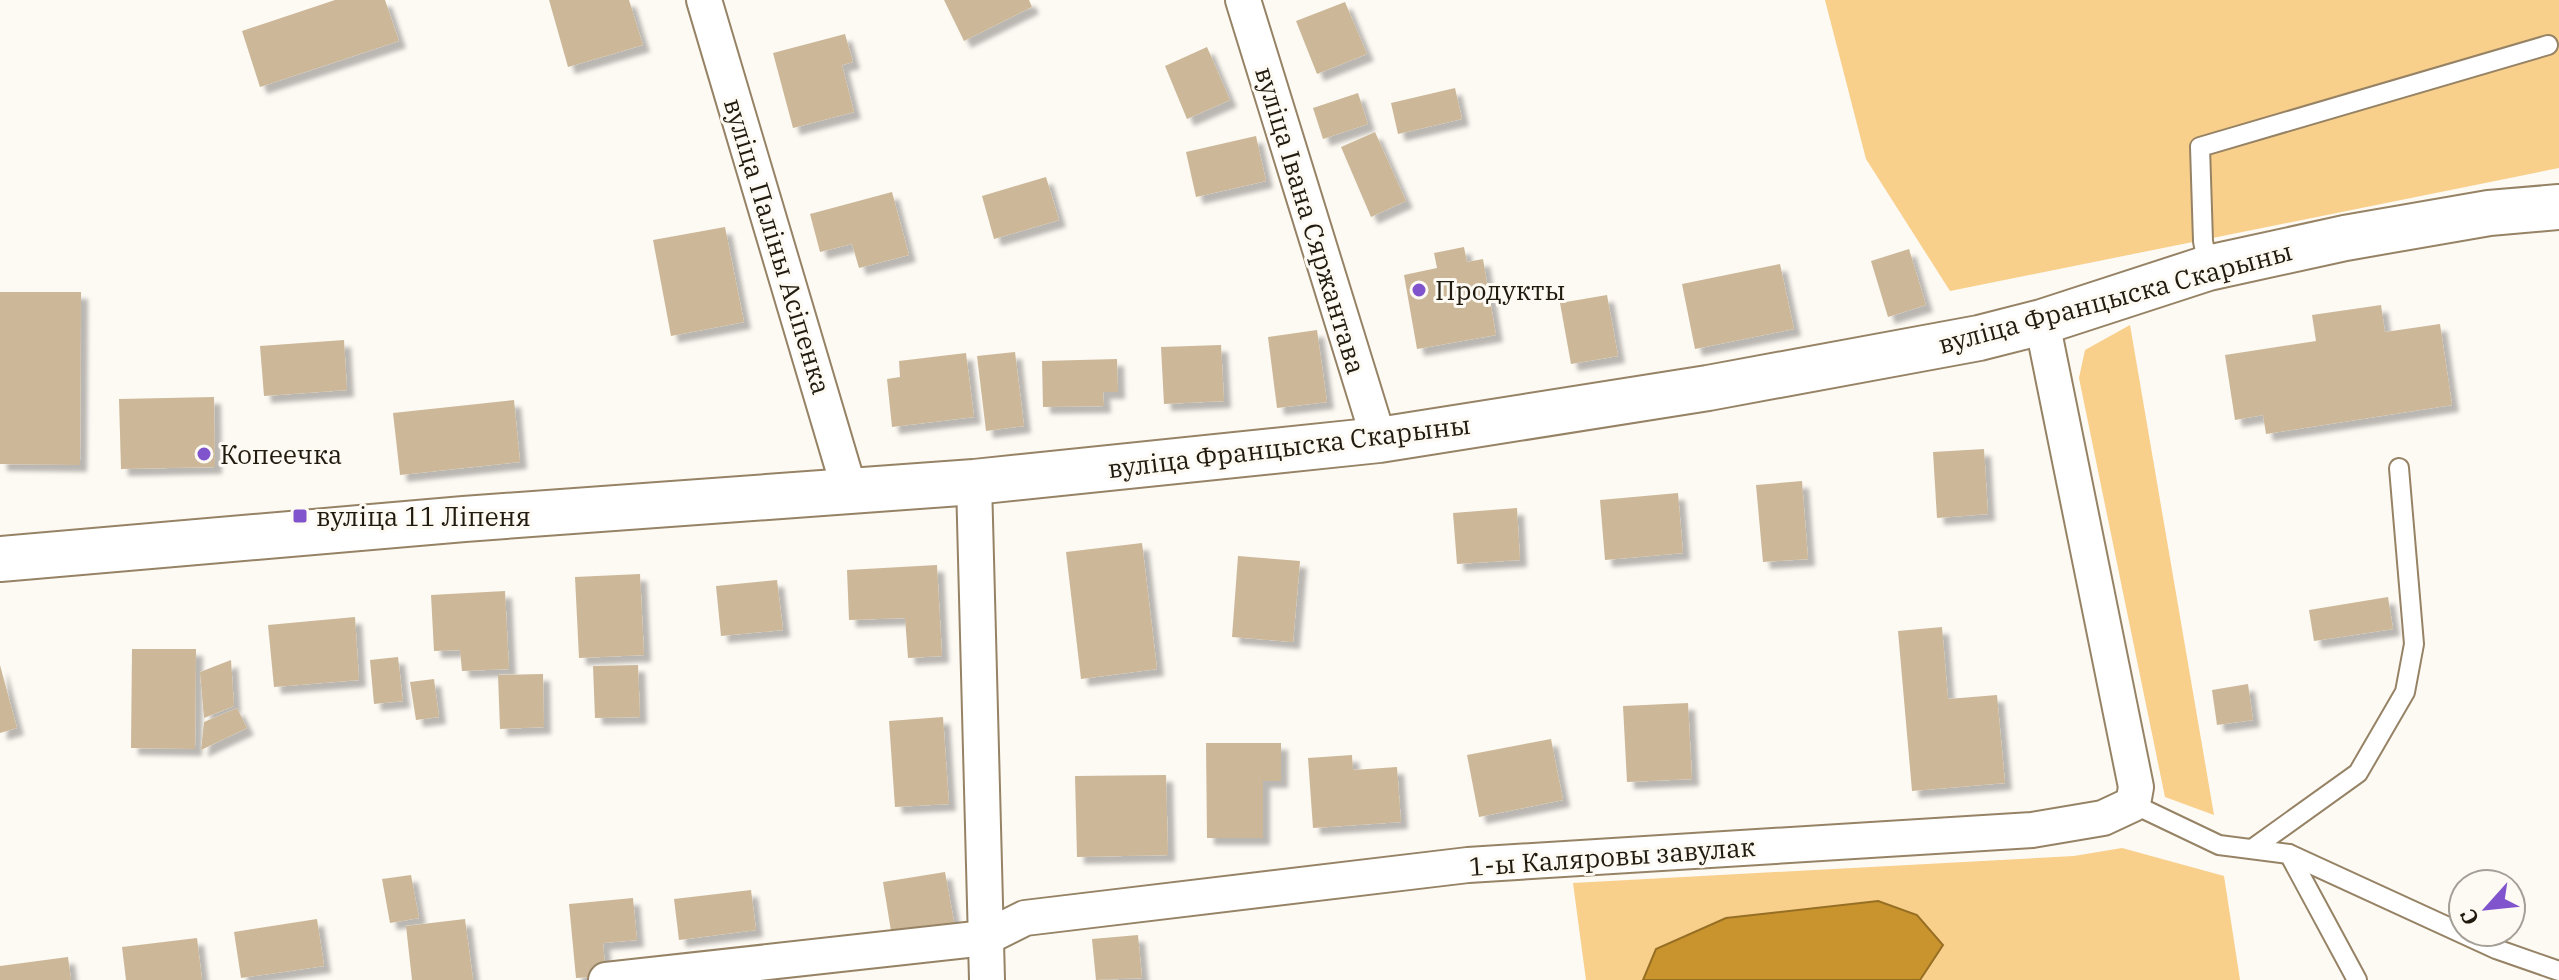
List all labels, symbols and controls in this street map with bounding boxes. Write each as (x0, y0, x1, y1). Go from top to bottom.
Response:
street label: вуліца Івана Сяржантава (1248, 62, 1374, 378)
street label: вуліца Паліны Асіпенка (717, 94, 839, 398)
street label: вуліца Францыска Скарыны (1934, 233, 2296, 361)
place label: Продукты (1435, 273, 1566, 307)
marker: Продукты (1410, 281, 1428, 299)
street label: вуліца Францыска Скарыны (1106, 407, 1472, 485)
place label: Копеечка (220, 437, 342, 471)
marker: Копеечка (195, 445, 213, 463)
place label: вуліца 11 Ліпеня (316, 499, 531, 533)
marker: вуліца 11 Ліпеня (291, 507, 309, 525)
street label: 1-ы Каляровы завулак (1468, 829, 1756, 883)
north arrow (2447, 868, 2527, 948)
text: С (2452, 904, 2485, 930)

